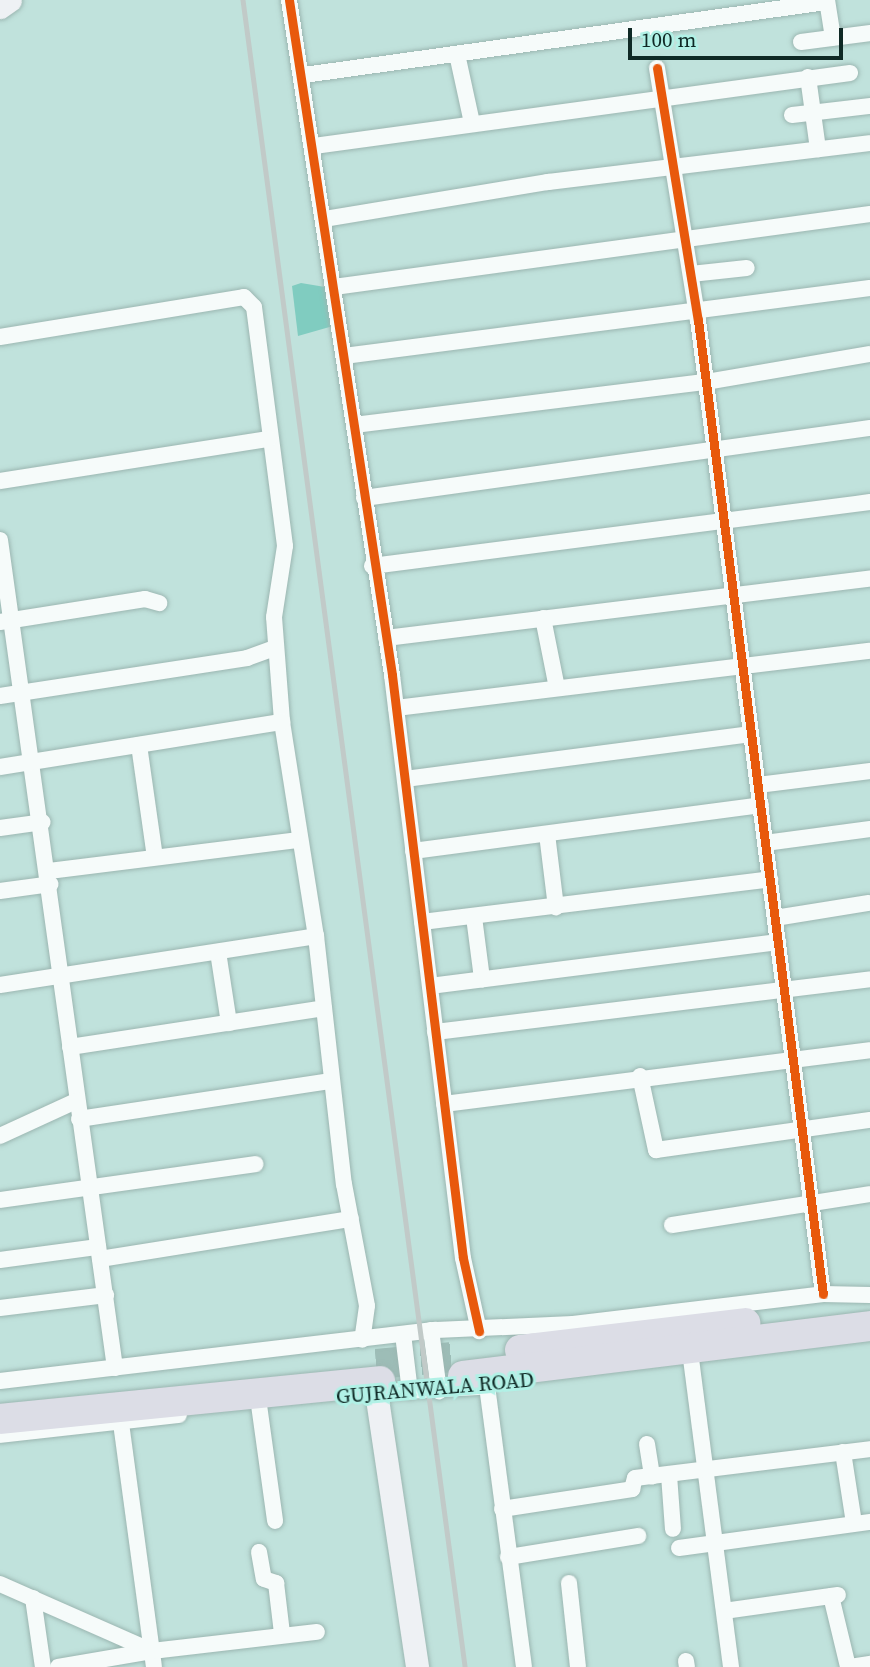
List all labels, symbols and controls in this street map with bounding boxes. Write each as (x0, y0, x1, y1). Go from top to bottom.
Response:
scale bar (632, 14, 847, 58)
text: 100 m (641, 25, 696, 54)
street label: GUJRANWALA ROAD (335, 1367, 535, 1409)

